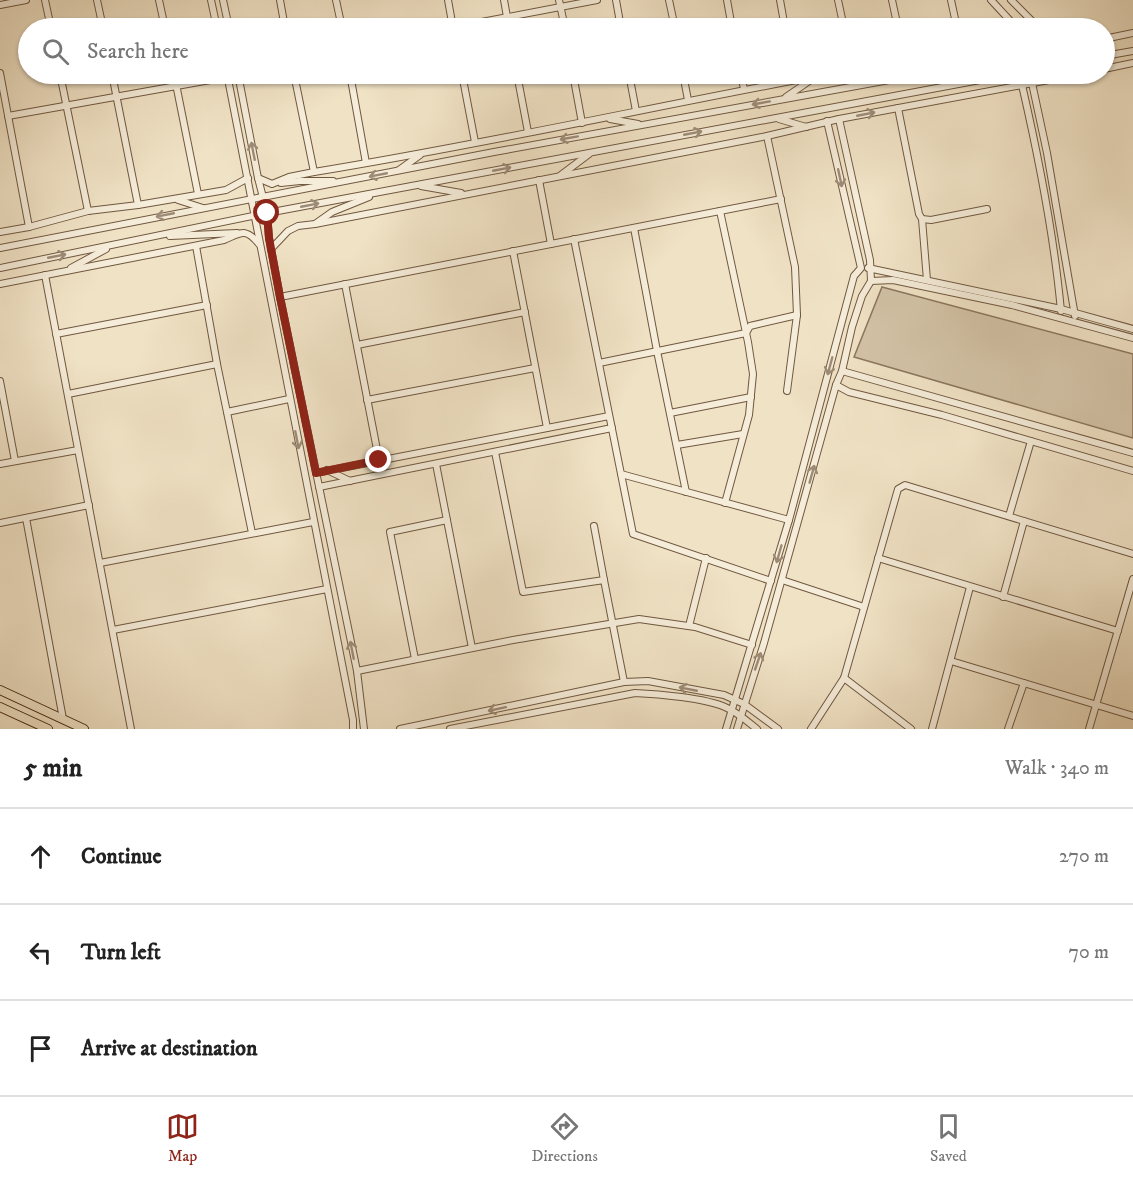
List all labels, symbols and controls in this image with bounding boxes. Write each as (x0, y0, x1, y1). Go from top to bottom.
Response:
search box (18, 18, 1115, 84)
icon: search (39, 35, 72, 68)
text: Search here (87, 38, 189, 65)
one-way arrow (752, 98, 771, 109)
one-way arrow (856, 108, 876, 119)
one-way arrow (683, 127, 703, 138)
one-way arrow (560, 133, 579, 144)
one-way arrow (246, 141, 258, 160)
one-way arrow (491, 163, 511, 174)
one-way arrow (835, 168, 846, 188)
one-way arrow (368, 170, 388, 181)
route start (253, 199, 279, 225)
one-way arrow (300, 200, 319, 211)
one-way arrow (156, 210, 176, 221)
one-way arrow (47, 250, 66, 261)
one-way arrow (824, 356, 835, 375)
one-way arrow (292, 430, 303, 449)
route end (365, 446, 391, 472)
one-way arrow (806, 464, 818, 483)
one-way arrow (773, 544, 784, 563)
one-way arrow (346, 641, 358, 660)
one-way arrow (753, 652, 764, 671)
one-way arrow (679, 683, 698, 694)
one-way arrow (487, 704, 507, 715)
text: 5 min (24, 752, 82, 785)
text: Walk · 340 m (1005, 756, 1109, 781)
icon: ahead (24, 840, 57, 873)
text: Continue (81, 843, 162, 870)
text: 270 m (1059, 844, 1109, 869)
icon: left (24, 936, 57, 969)
text: Turn left (81, 939, 161, 966)
text: 70 m (1068, 940, 1109, 965)
icon: arrive (24, 1032, 57, 1065)
text: Arrive at destination (81, 1035, 258, 1062)
tab: Map (166, 1110, 199, 1166)
tab: Directions (531, 1110, 598, 1166)
tab: Saved (930, 1110, 967, 1166)

